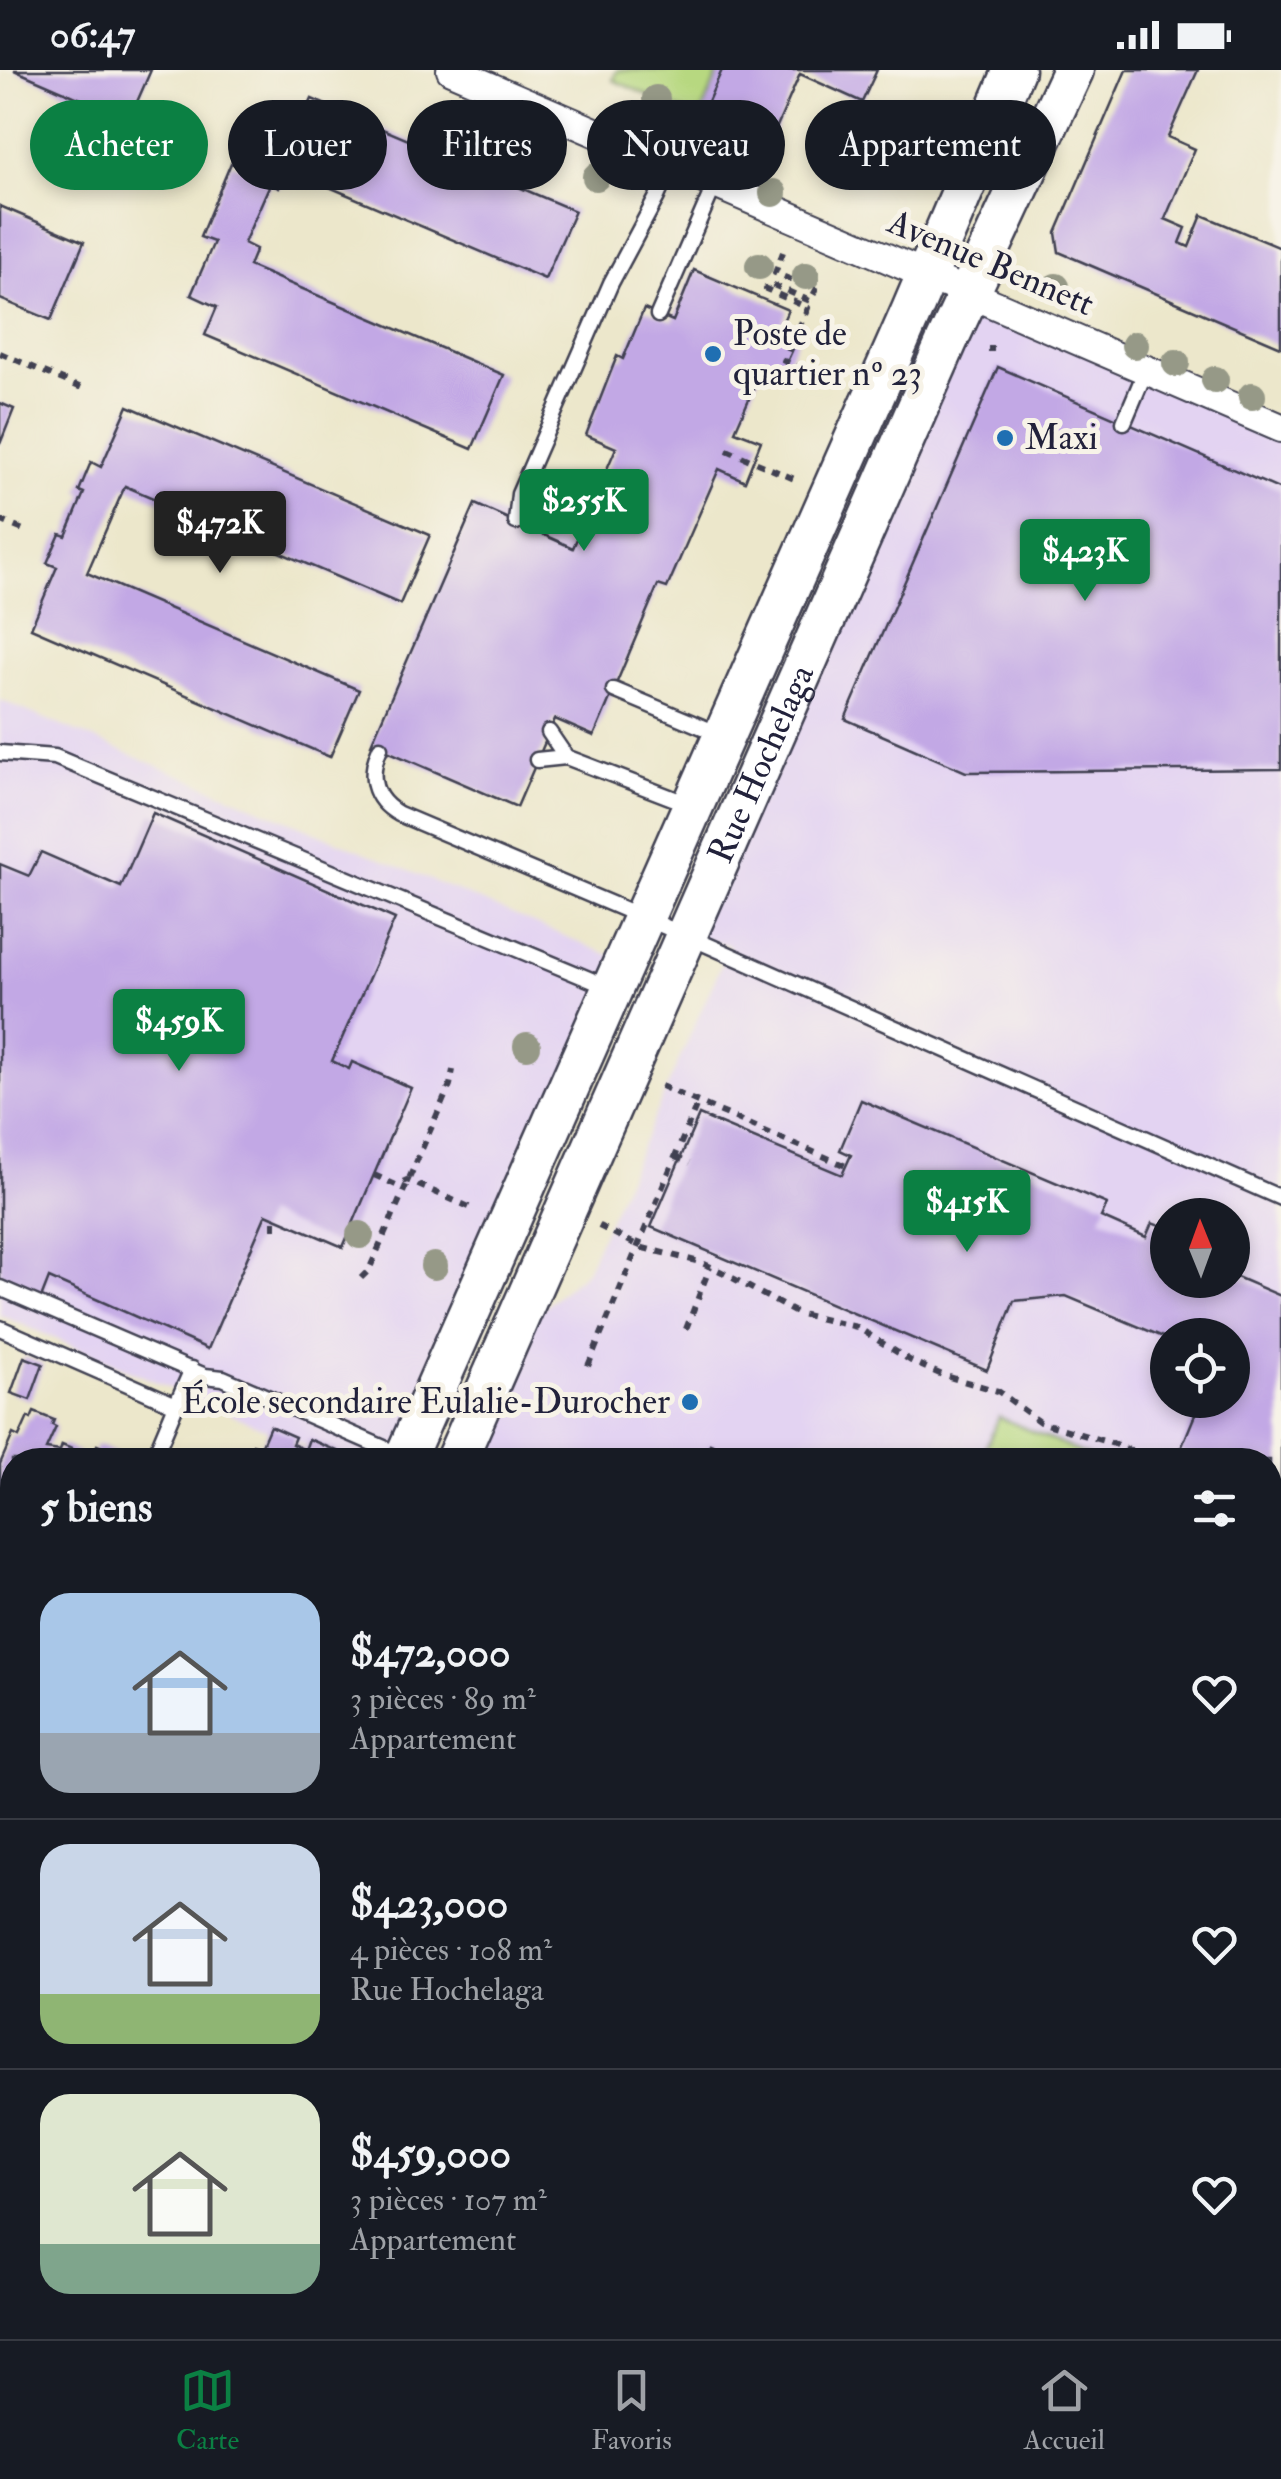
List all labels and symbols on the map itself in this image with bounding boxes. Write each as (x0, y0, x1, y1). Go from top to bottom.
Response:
street label: Avenue Bennett (880, 199, 1101, 326)
place label: Poste de quartier nº 23 (733, 312, 922, 396)
marker: Poste de quartier nº 23 (702, 343, 724, 365)
place label: Maxi (1025, 416, 1098, 460)
marker: Maxi (994, 427, 1016, 449)
pin: $255K (514, 469, 654, 554)
pin: $472K (150, 491, 290, 576)
pin: $423K (1015, 519, 1155, 604)
street label: Rue Hochelaga (699, 658, 824, 870)
pin: $459K (109, 989, 249, 1074)
pin: $415K (897, 1170, 1037, 1255)
north arrow (1150, 1198, 1250, 1298)
place label: École secondaire Eulalie-Durocher (181, 1379, 670, 1424)
marker: École secondaire Eulalie-Durocher (679, 1391, 701, 1413)

